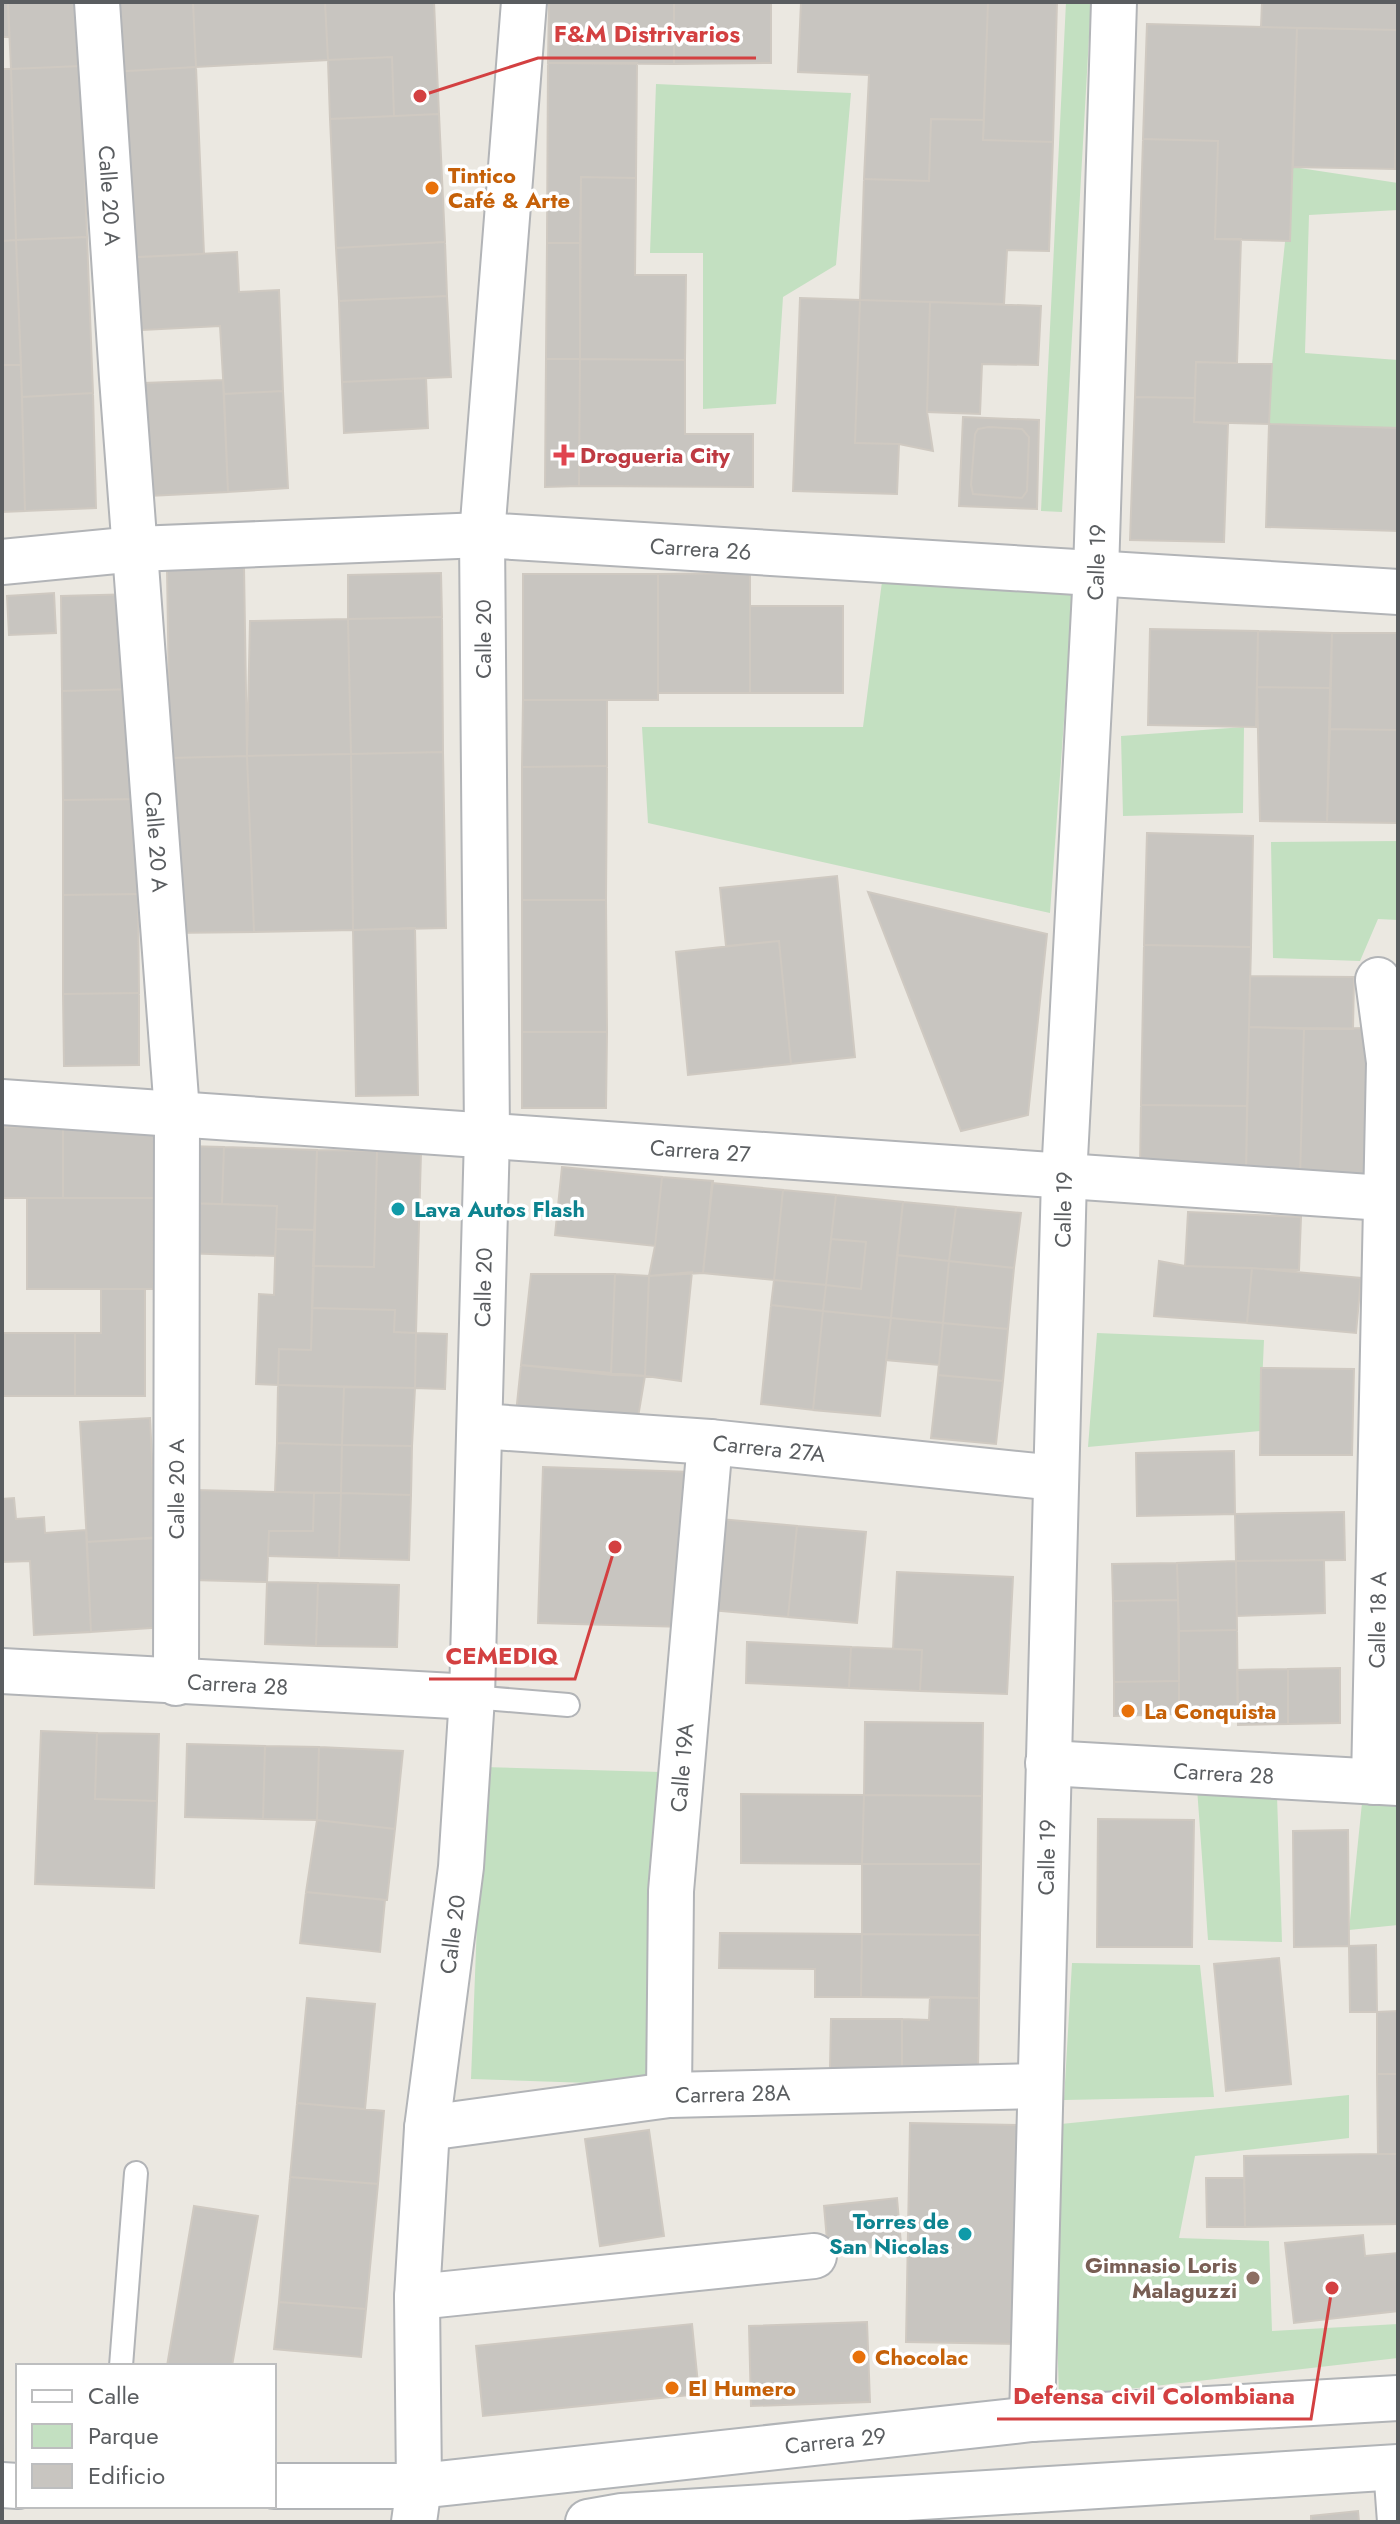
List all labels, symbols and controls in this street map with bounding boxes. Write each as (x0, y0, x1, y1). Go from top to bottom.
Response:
callout: F&M Distrivarios (538, 10, 756, 58)
text: F&M Distrivarios (554, 16, 740, 51)
street label: Calle 20 A (91, 144, 129, 247)
place label: Tintico Café & Arte (448, 159, 570, 216)
marker: Tintico Café & Arte (423, 179, 441, 197)
place label: Drogueria City (580, 439, 731, 471)
marker: Drogueria City (555, 446, 573, 464)
street label: Calle 19 (1079, 524, 1114, 601)
street label: Carrera 26 (649, 529, 752, 568)
street label: Calle 20 (467, 599, 499, 679)
street label: Calle 20 A (137, 791, 177, 894)
street label: Carrera 27 (649, 1131, 752, 1170)
street label: Calle 19 (1046, 1171, 1080, 1248)
place label: Lava Autos Flash (414, 1193, 585, 1225)
marker: Lava Autos Flash (389, 1200, 407, 1218)
street label: Calle 20 (466, 1247, 500, 1328)
street label: Carrera 27A (711, 1426, 827, 1470)
street label: Calle 20 A (160, 1438, 192, 1539)
street label: Calle 18 A (1360, 1571, 1394, 1669)
callout: CEMEDIQ (429, 1631, 575, 1679)
text: CEMEDIQ (445, 1638, 559, 1673)
street label: Carrera 28 (186, 1665, 289, 1703)
place label: La Conquista (1144, 1695, 1276, 1727)
marker: La Conquista (1119, 1702, 1137, 1720)
street label: Calle 19A (662, 1721, 702, 1813)
street label: Carrera 28 (1172, 1754, 1275, 1792)
street label: Calle 19 (1029, 1819, 1063, 1896)
street label: Calle 20 (431, 1893, 473, 1976)
street label: Carrera 28A (675, 2076, 791, 2111)
place label: Torres de San Nicolas (829, 2205, 949, 2262)
marker: Torres de San Nicolas (956, 2225, 974, 2243)
place label: Gimnasio Loris Malaguzzi (1085, 2249, 1237, 2306)
marker: Gimnasio Loris Malaguzzi (1244, 2269, 1262, 2287)
place label: Chocolac (875, 2341, 968, 2373)
marker: Chocolac (850, 2348, 868, 2366)
legend (16, 2364, 276, 2508)
callout: Defensa civil Colombiana (997, 2371, 1311, 2419)
place label: El Humero (688, 2372, 796, 2404)
text: Calle (88, 2378, 139, 2413)
text: Defensa civil Colombiana (1013, 2378, 1295, 2413)
marker: El Humero (663, 2379, 681, 2397)
text: Parque (88, 2418, 159, 2453)
street label: Carrera 29 (783, 2419, 888, 2462)
text: Edificio (88, 2458, 165, 2493)

